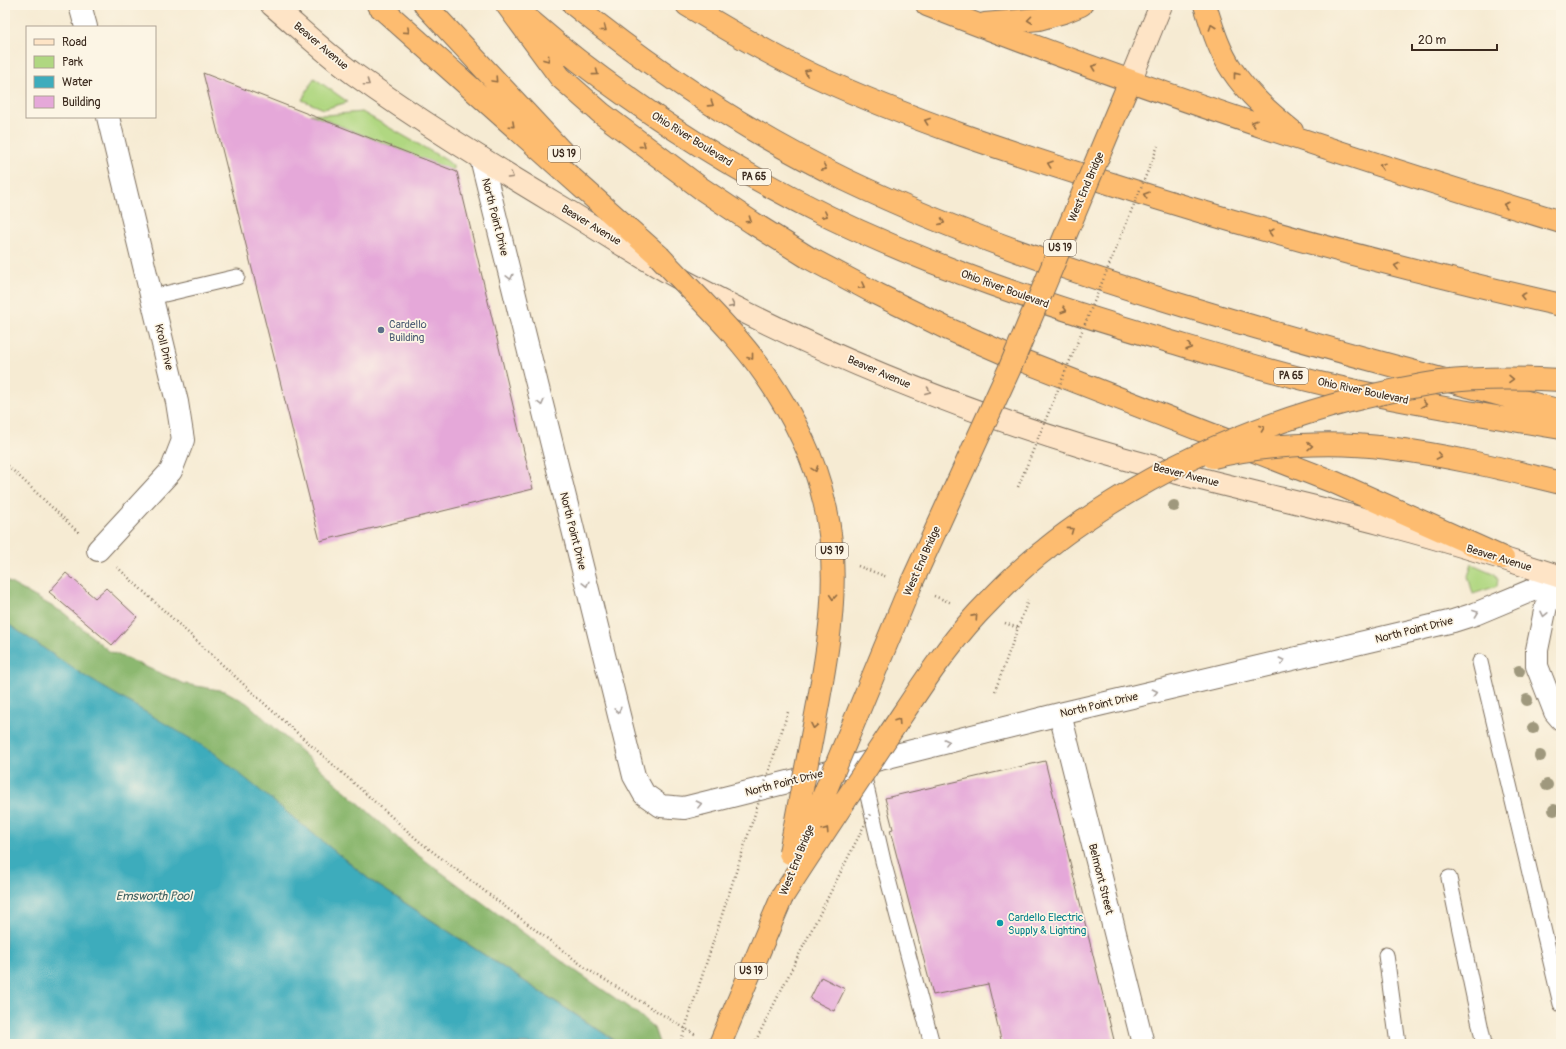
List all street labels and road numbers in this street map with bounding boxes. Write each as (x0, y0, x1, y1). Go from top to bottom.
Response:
street label: Beaver Avenue (291, 19, 351, 73)
street label: Ohio River Boulevard (649, 109, 735, 169)
road number: US 19 (548, 146, 580, 162)
street label: West End Bridge (1065, 150, 1107, 224)
road number: PA 65 (737, 169, 771, 185)
street label: North Point Drive (479, 177, 511, 258)
street label: Beaver Avenue (559, 202, 624, 248)
road number: US 19 (1044, 240, 1076, 256)
street label: Ohio River Boulevard (959, 267, 1051, 311)
street label: Kroll Drive (152, 322, 176, 372)
street label: Beaver Avenue (846, 353, 913, 391)
road number: PA 65 (1274, 368, 1308, 384)
street label: Ohio River Boulevard (1316, 375, 1410, 407)
street label: Beaver Avenue (1152, 461, 1221, 490)
street label: North Point Drive (557, 491, 589, 572)
street label: West End Bridge (901, 524, 943, 598)
street label: Beaver Avenue (1465, 542, 1534, 574)
road number: US 19 (816, 543, 848, 559)
street label: North Point Drive (1374, 614, 1455, 646)
street label: North Point Drive (1059, 690, 1140, 720)
street label: North Point Drive (744, 767, 825, 799)
street label: West End Bridge (777, 822, 817, 897)
street label: Belmont Street (1086, 842, 1116, 916)
road number: US 19 (735, 963, 767, 979)

